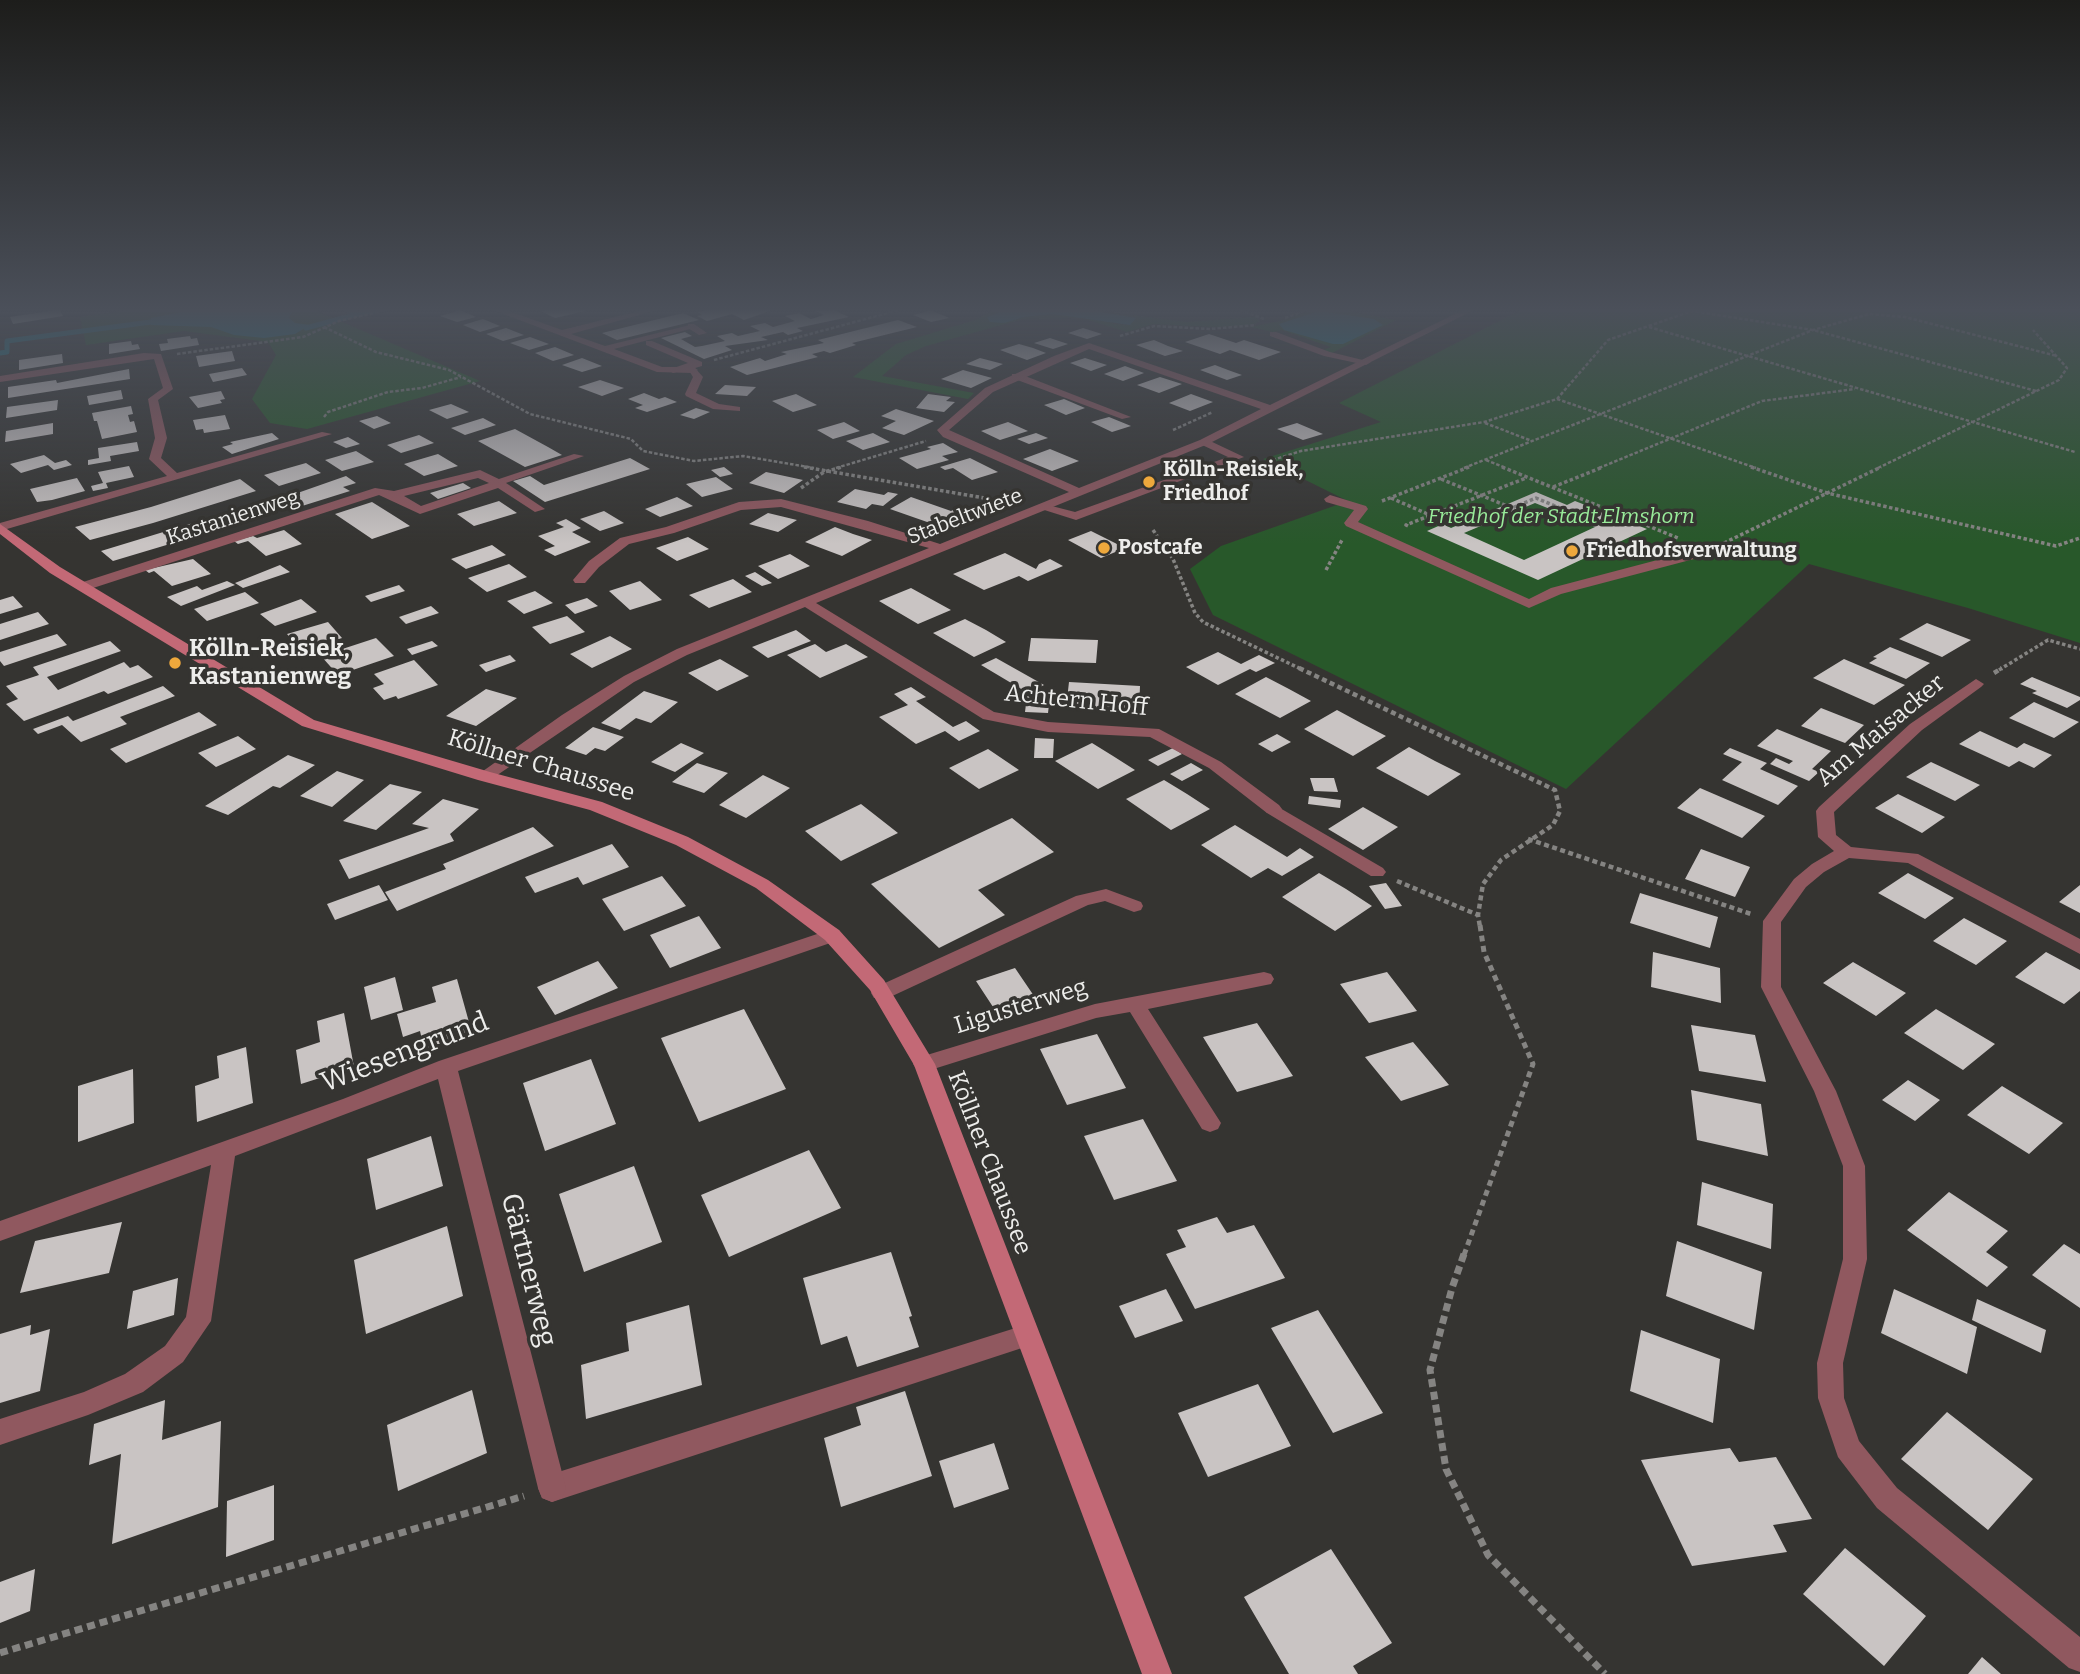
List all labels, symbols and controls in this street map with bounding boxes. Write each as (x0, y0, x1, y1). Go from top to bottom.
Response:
place label: Kölln-Reisiek, Friedhof (1163, 457, 1303, 507)
marker: Kölln-Reisiek, Friedhof (1141, 474, 1157, 490)
street label: Stabeltwiete (904, 483, 1026, 551)
street label: Kastanienweg (164, 485, 302, 551)
park label: Friedhof der Stadt Elmshorn (1427, 504, 1695, 530)
place label: Postcafe (1118, 535, 1202, 561)
place label: Friedhofsverwaltung (1586, 538, 1797, 564)
marker: Postcafe (1096, 540, 1112, 556)
marker: Friedhofsverwaltung (1564, 543, 1580, 559)
place label: Kölln-Reisiek, Kastanienweg (189, 635, 351, 691)
marker: Kölln-Reisiek, Kastanienweg (167, 655, 183, 671)
street label: Am Maisacker (1811, 669, 1951, 793)
street label: Achtern Hoff (1003, 679, 1149, 723)
street label: Köllner Chaussee (444, 724, 638, 808)
street label: Ligusterweg (951, 973, 1091, 1041)
street label: Wiesengrund (316, 1006, 494, 1100)
street label: Köllner Chaussee (941, 1067, 1037, 1259)
street label: Gärtnerweg (493, 1190, 563, 1350)

